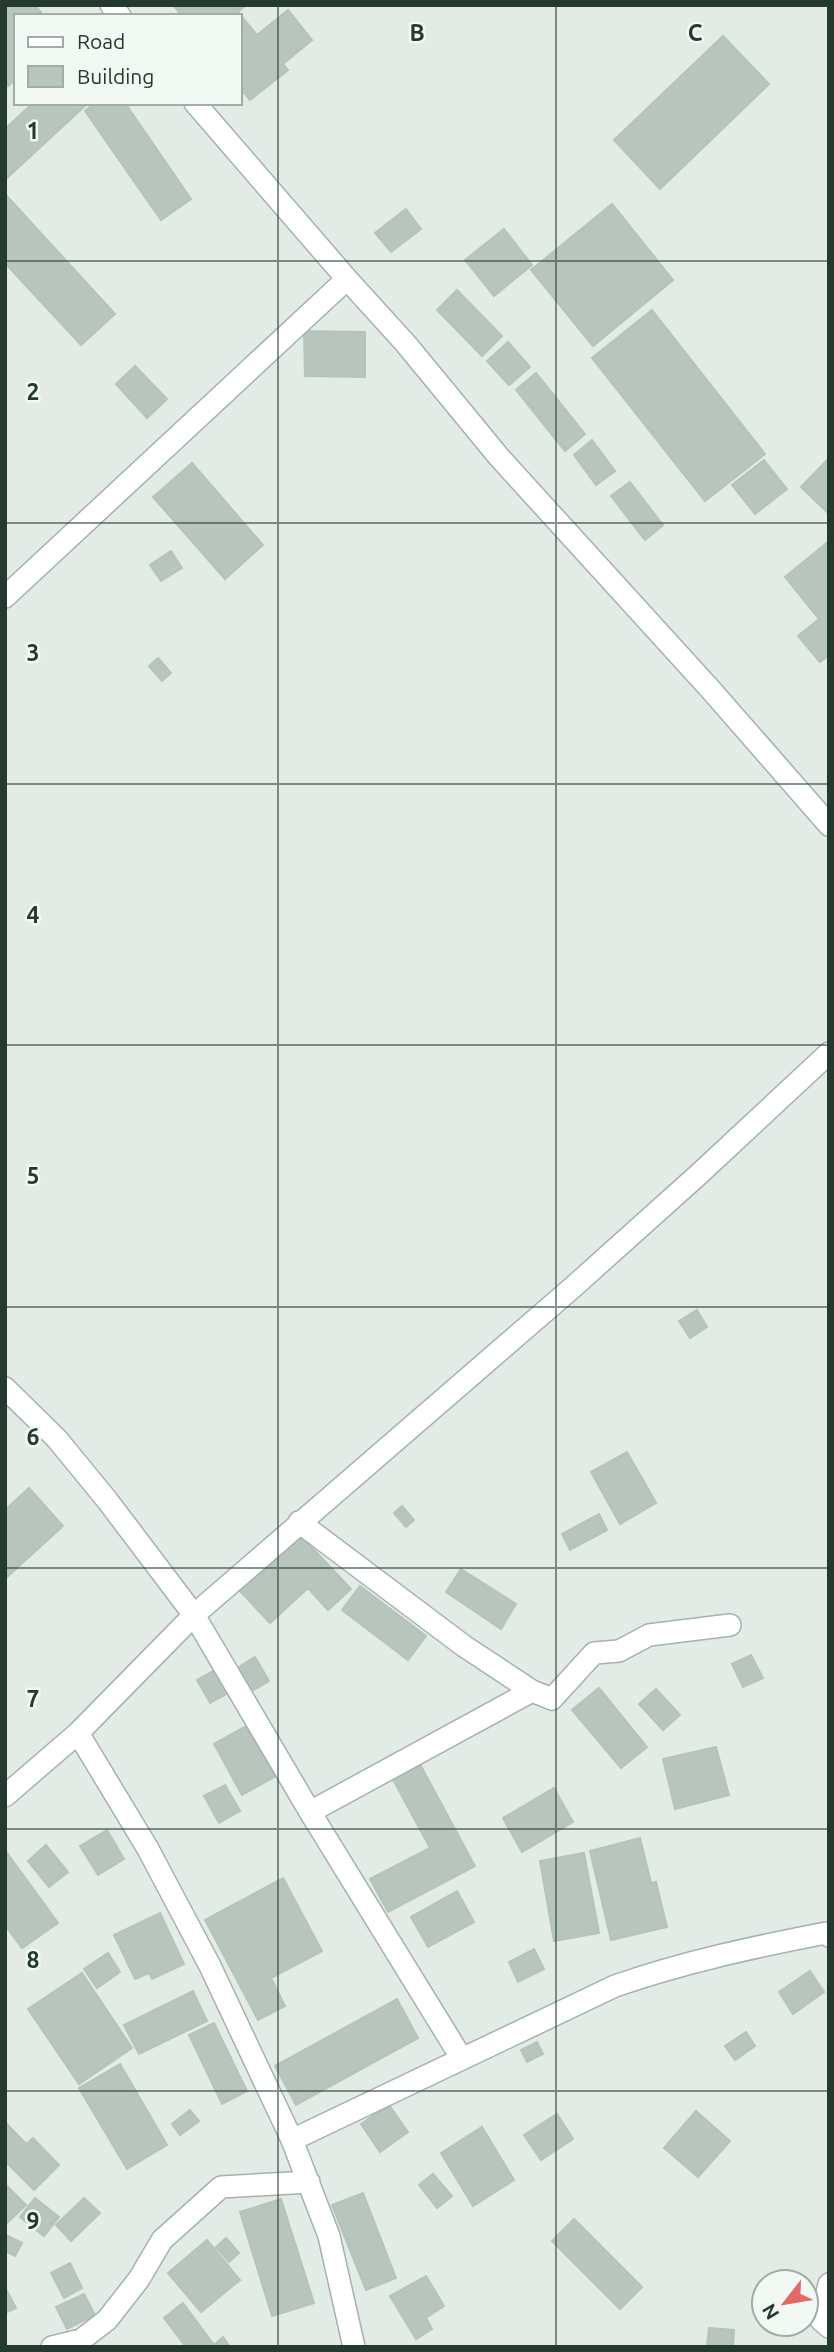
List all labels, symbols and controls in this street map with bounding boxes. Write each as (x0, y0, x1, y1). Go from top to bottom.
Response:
legend (14, 14, 242, 105)
text: B (409, 20, 425, 45)
text: C (688, 20, 703, 45)
text: Road (77, 29, 125, 53)
text: Building (77, 64, 154, 88)
text: 1 (27, 118, 39, 143)
text: 2 (27, 379, 39, 404)
text: 3 (27, 640, 39, 665)
text: 4 (27, 902, 40, 927)
text: 5 (27, 1163, 39, 1188)
text: 6 (27, 1424, 40, 1449)
text: 7 (27, 1686, 39, 1711)
text: 8 (27, 1947, 39, 1972)
text: 9 (27, 2208, 39, 2233)
north arrow (750, 2268, 820, 2338)
text: N (757, 2300, 784, 2324)

